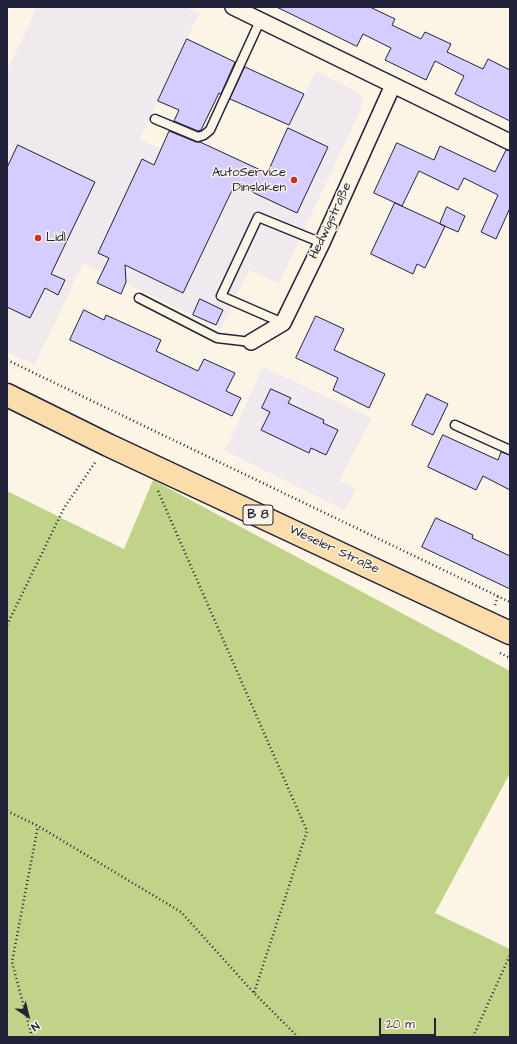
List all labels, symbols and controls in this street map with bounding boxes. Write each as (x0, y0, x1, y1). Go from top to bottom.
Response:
place label: AutoService Dinslaken (212, 165, 286, 196)
marker: AutoService Dinslaken (289, 175, 299, 185)
street label: Hedwigstraße (306, 180, 356, 262)
place label: Lidl (46, 230, 66, 246)
marker: Lidl (33, 233, 43, 243)
road number: B 8 (243, 505, 273, 525)
street label: Weseler Straße (286, 522, 382, 578)
north arrow (8, 996, 48, 1036)
scale bar (381, 1010, 438, 1036)
text: 20 m (386, 1016, 415, 1033)
text: N (28, 1018, 42, 1034)

